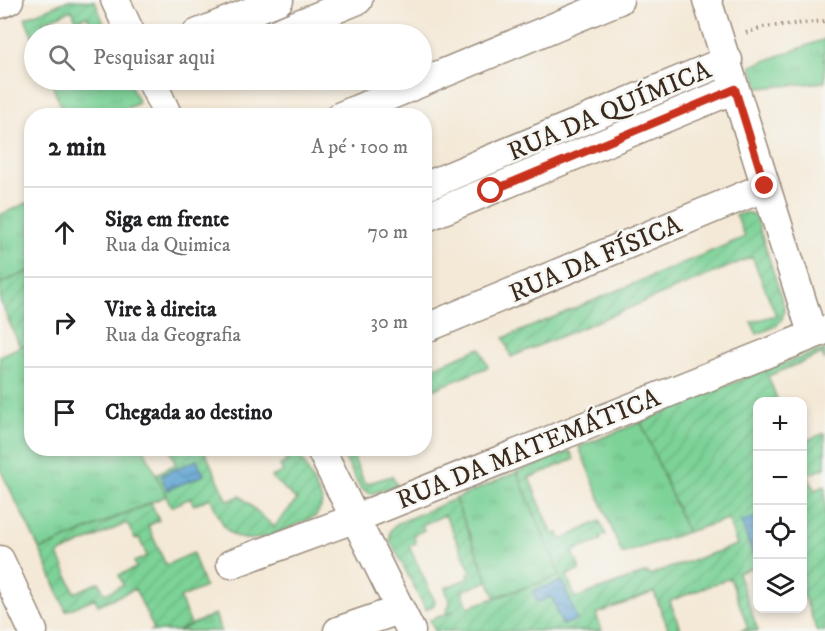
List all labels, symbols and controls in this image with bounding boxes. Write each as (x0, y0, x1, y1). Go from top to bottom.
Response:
search box (24, 24, 432, 90)
icon: search (45, 41, 78, 74)
text: Pesquisar aqui (93, 44, 215, 71)
street label: RUA DA QUÍMICA (503, 53, 717, 169)
text: 2 min (48, 131, 106, 164)
text: A pé · 100 m (311, 135, 408, 160)
route end (751, 172, 777, 198)
route start (477, 177, 503, 203)
text: Siga em frente (105, 206, 229, 233)
street label: RUA DA FÍSICA (504, 207, 687, 311)
icon: ahead (48, 216, 81, 249)
text: 70 m (367, 220, 408, 245)
text: Rua da Quimica (105, 233, 230, 258)
text: Vire à direita (105, 296, 216, 323)
icon: right (48, 306, 81, 339)
text: 30 m (370, 310, 408, 335)
text: Rua da Geografia (105, 323, 241, 348)
street label: RUA DA MATEMÁTICA (392, 380, 665, 517)
icon: arrive (48, 396, 81, 429)
map controls (753, 397, 807, 613)
button: + (753, 397, 807, 451)
text: Chegada ao destino (105, 399, 272, 426)
button: − (753, 451, 807, 505)
button: locate (753, 505, 807, 559)
button: layers (753, 559, 807, 613)

